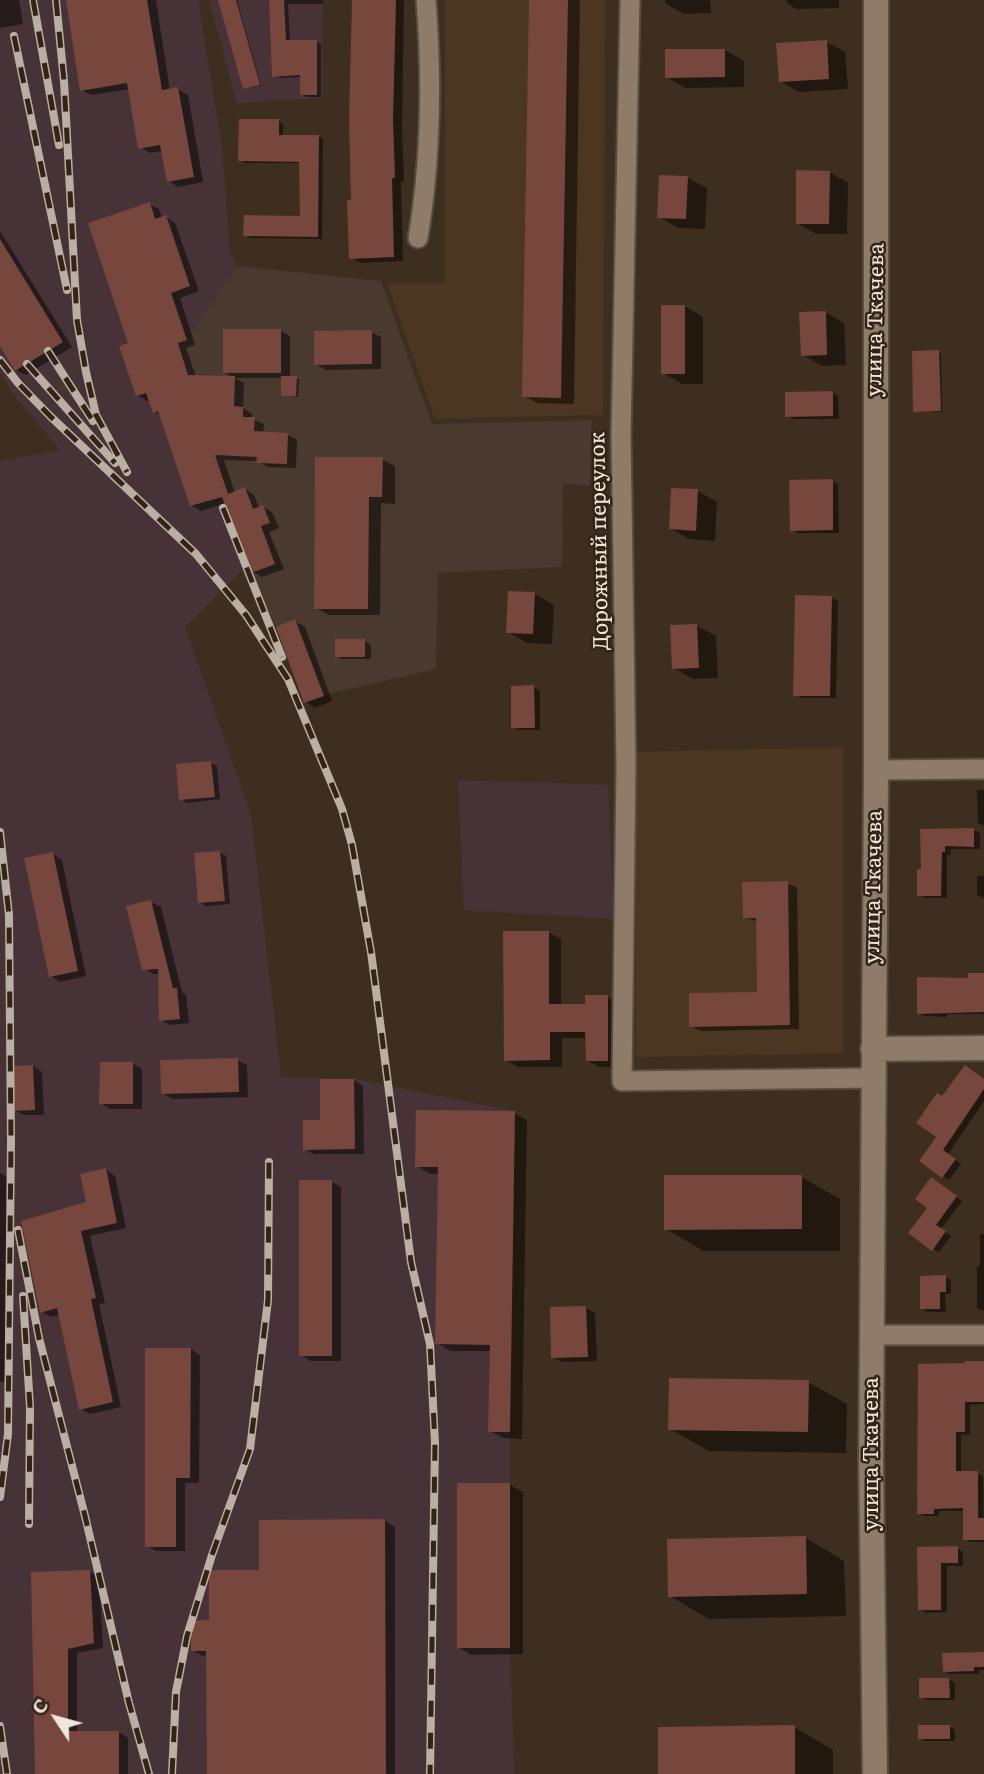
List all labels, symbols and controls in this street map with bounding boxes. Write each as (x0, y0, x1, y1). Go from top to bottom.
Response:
street label: улица Ткачева (862, 243, 890, 397)
street label: Дорожный переулок (585, 432, 615, 650)
street label: улица Ткачева (860, 810, 888, 964)
street label: улица Ткачева (859, 1377, 885, 1531)
north arrow (21, 1683, 91, 1753)
text: С (24, 1692, 54, 1719)

